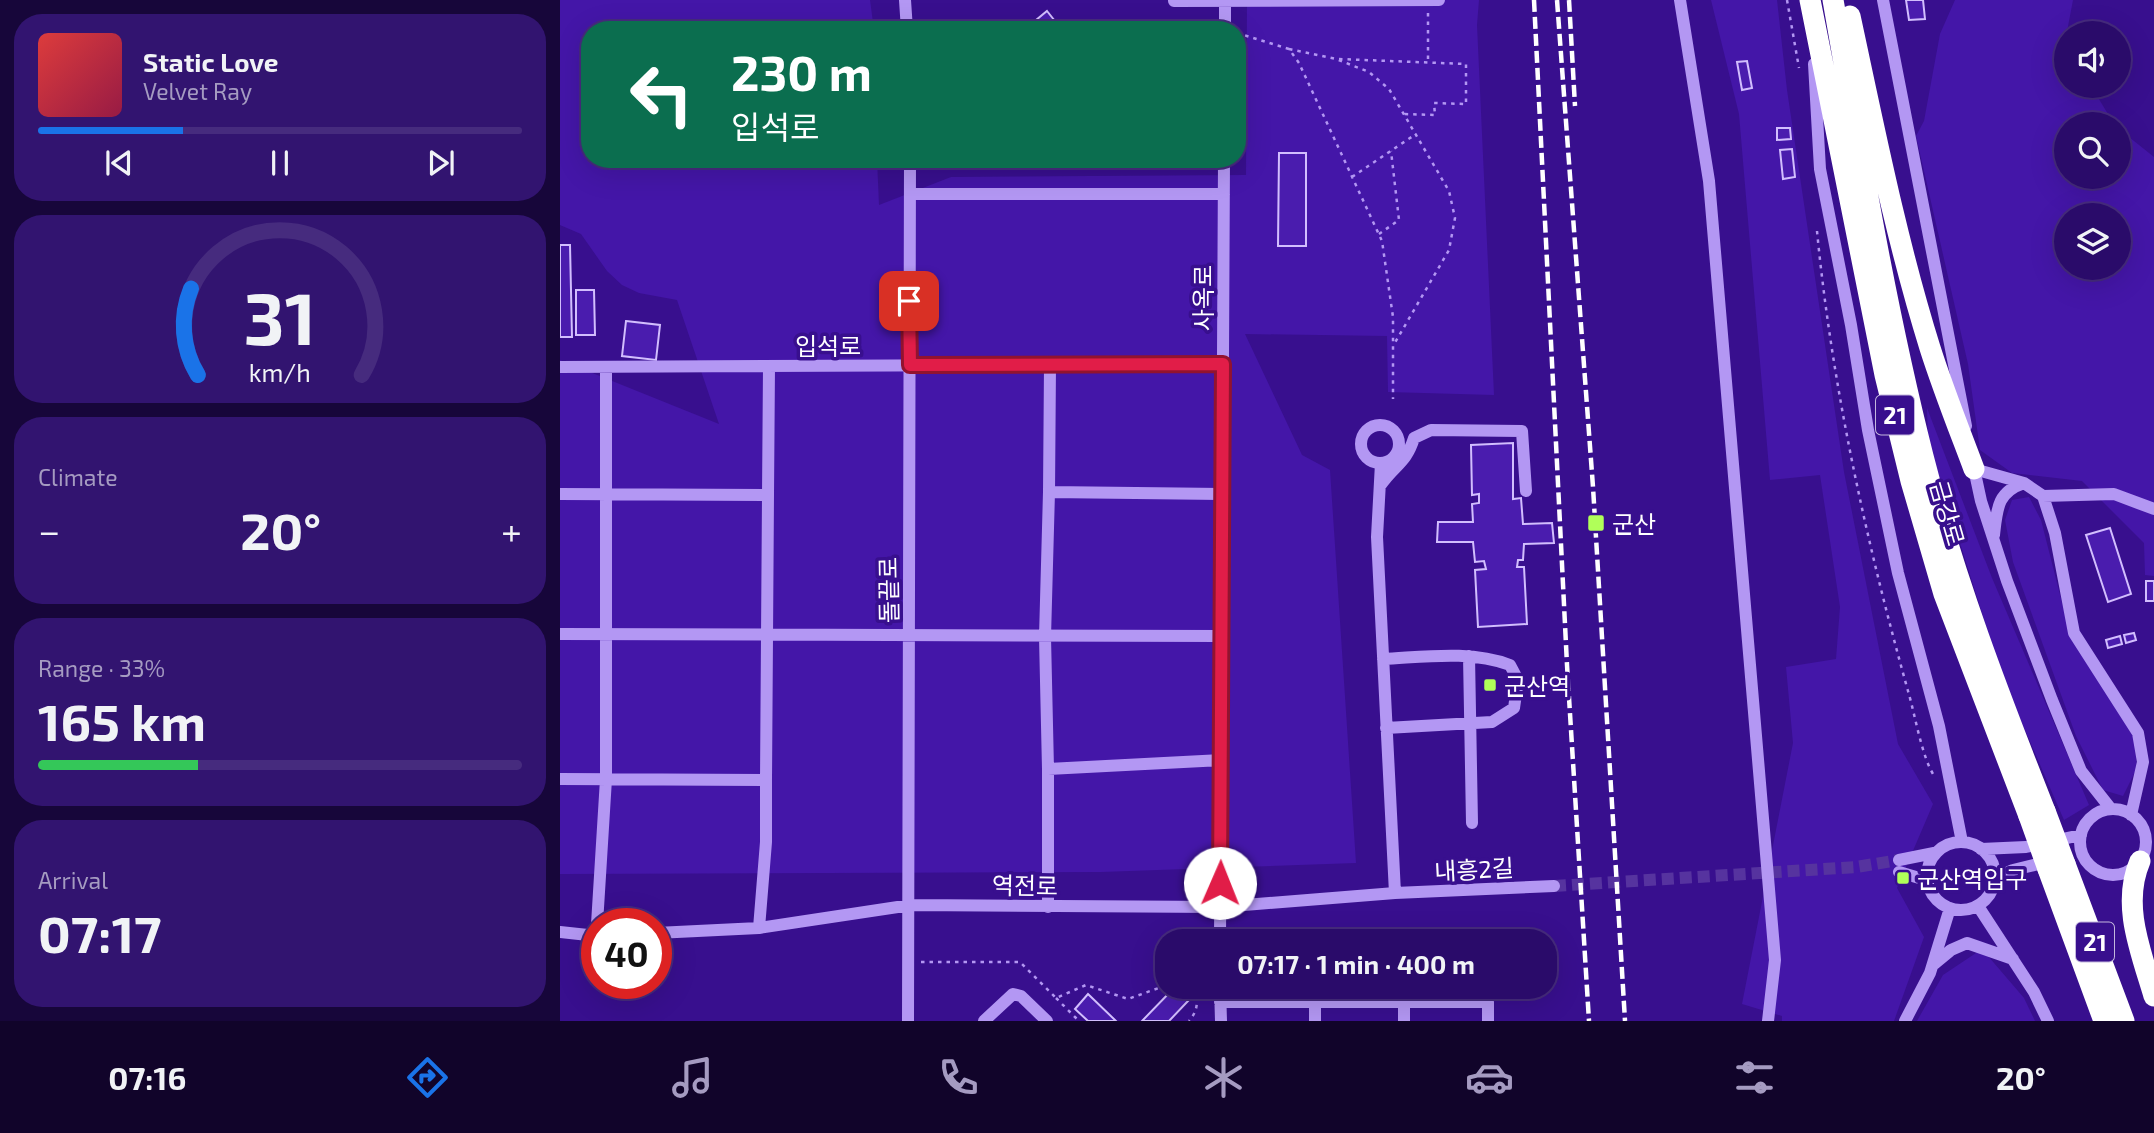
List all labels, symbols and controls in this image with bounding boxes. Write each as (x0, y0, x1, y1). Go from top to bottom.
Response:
map controls (2054, 21, 2131, 280)
button: sound (2054, 21, 2131, 98)
text: 230 m (731, 42, 872, 101)
text: Static Love (143, 46, 279, 77)
icon: left (616, 49, 707, 140)
text: Velvet Ray (143, 77, 252, 105)
text: 입석로 (731, 107, 819, 145)
button: search (2054, 112, 2131, 189)
icon: previous (100, 144, 138, 182)
icon: pause (261, 144, 299, 182)
icon: next (422, 144, 460, 182)
button: layers (2054, 203, 2131, 280)
street label: 사옥로 (1188, 265, 1217, 331)
pin (879, 271, 939, 331)
text: 31 (244, 273, 316, 361)
icon: arrive (890, 282, 928, 320)
street label: 입석로 (795, 331, 861, 360)
text: km/h (249, 357, 311, 387)
road number: 21 (1876, 396, 1914, 434)
text: Climate (38, 463, 118, 491)
street label: 금강로 (1925, 477, 1971, 549)
text: 20° (240, 498, 321, 560)
text: − (38, 507, 60, 553)
text: + (501, 507, 522, 553)
place label: 군산 (1612, 509, 1656, 538)
marker: 군산 (1586, 513, 1606, 533)
street label: 돌끝로 (873, 557, 903, 623)
text: Range · 33% (38, 654, 165, 682)
place label: 군산역 (1504, 671, 1570, 700)
marker: 군산역 (1482, 677, 1498, 693)
text: 165 km (38, 689, 206, 751)
position arrow (1183, 846, 1257, 920)
street label: 내흥2길 (1433, 852, 1515, 886)
place label: 군산역입구 (1917, 864, 2027, 893)
text: Arrival (38, 866, 108, 894)
street label: 역전로 (992, 870, 1058, 900)
marker: 군산역입구 (1895, 870, 1911, 886)
text: 07:17 (38, 901, 162, 963)
speed limit sign: 40 (581, 908, 672, 999)
road number: 21 (2076, 923, 2114, 962)
text: 07:17 · 1 min · 400 m (1237, 948, 1475, 979)
icon: directions (403, 1053, 452, 1102)
icon: music (668, 1053, 717, 1102)
icon: phone (934, 1053, 983, 1102)
icon: climate (1199, 1053, 1248, 1102)
icon: car (1465, 1053, 1514, 1102)
icon: filters (1730, 1053, 1779, 1102)
text: 07:16 (108, 1058, 186, 1096)
text: 20° (1996, 1058, 2046, 1096)

